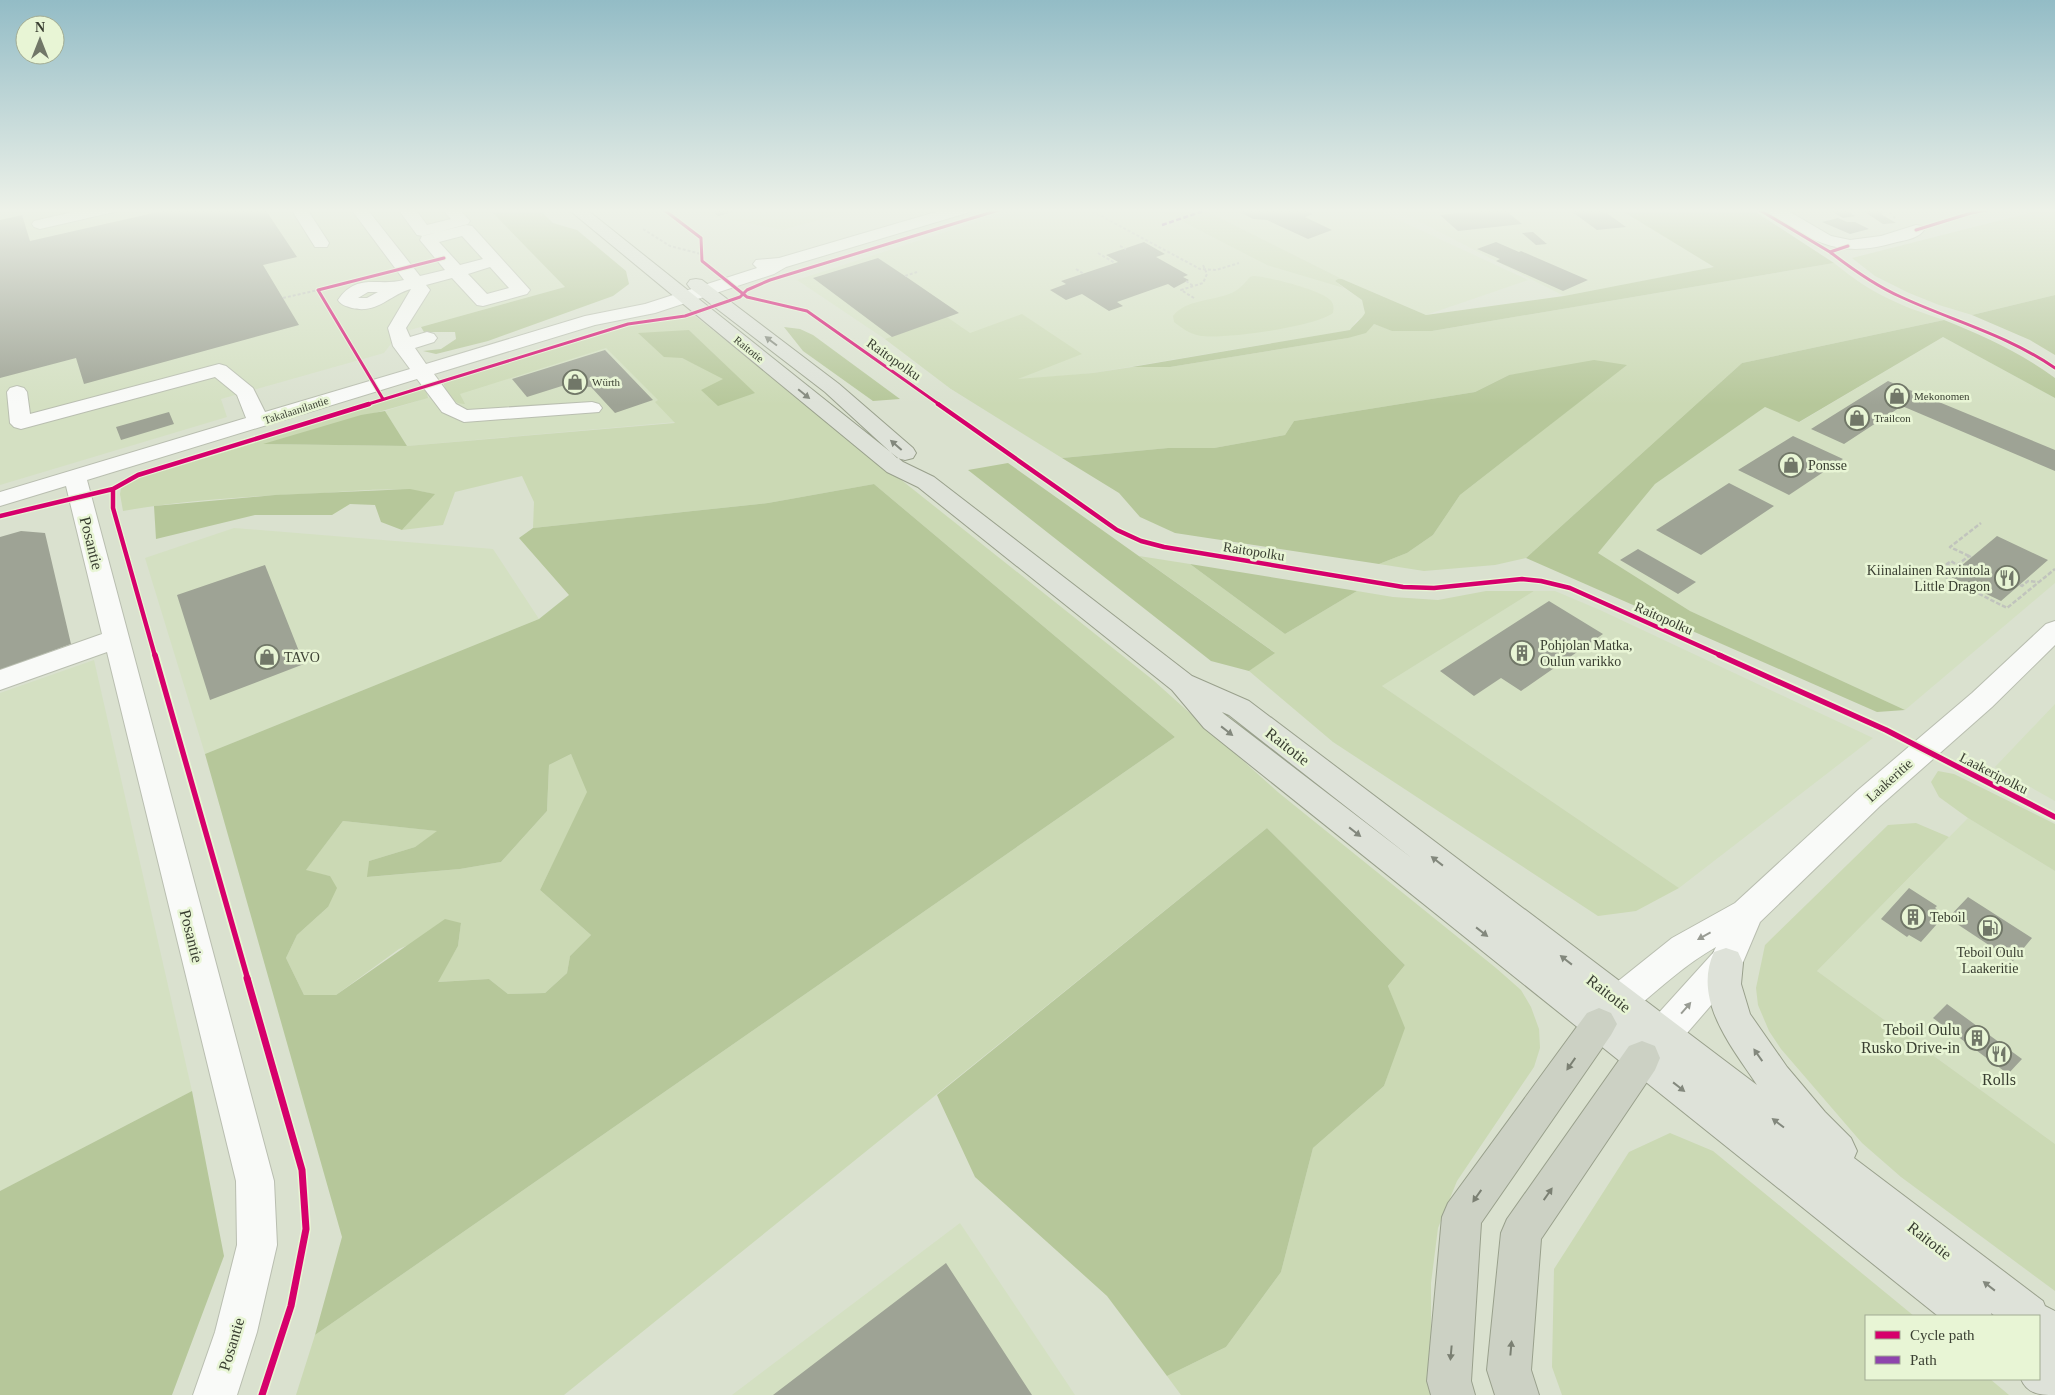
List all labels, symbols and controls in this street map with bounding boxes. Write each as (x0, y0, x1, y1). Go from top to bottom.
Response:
north arrow (15, 15, 65, 65)
text: N (35, 20, 45, 35)
street label: Raitotie (732, 333, 766, 365)
street label: Raitopolku (864, 335, 924, 383)
one-way arrow (765, 336, 778, 347)
shop icon: Würth (562, 369, 588, 395)
place label: Würth (592, 376, 621, 388)
shop icon: Mekonomen (1884, 383, 1910, 409)
one-way arrow (797, 389, 811, 399)
place label: Mekonomen (1914, 390, 1970, 402)
street label: Takalaanilantie (262, 394, 330, 426)
shop icon: Trailcon (1844, 405, 1870, 431)
place label: Trailcon (1874, 412, 1911, 424)
one-way arrow (890, 439, 903, 450)
shop icon: Ponsse (1778, 452, 1804, 478)
place label: Ponsse (1808, 458, 1847, 473)
street label: Posantie (77, 515, 106, 571)
street label: Raitopolku (1222, 539, 1286, 564)
place label: Kiinalainen Ravintola Little Dragon (1867, 563, 1991, 594)
restaurant icon: Kiinalainen Ravintola Little Dragon (1994, 565, 2020, 591)
street label: Raitopolku (1632, 599, 1695, 638)
place label: Pohjolan Matka, Oulun varikko (1540, 638, 1633, 669)
building icon: Pohjolan Matka, Oulun varikko (1509, 640, 1535, 666)
shop icon: TAVO (254, 644, 280, 670)
place label: TAVO (284, 650, 320, 665)
street label: Raitotie (1263, 724, 1313, 769)
one-way arrow (1220, 726, 1233, 737)
street label: Laakeripolku (1957, 750, 2030, 797)
street label: Laakeritie (1863, 756, 1915, 805)
one-way arrow (1348, 826, 1361, 837)
one-way arrow (1431, 855, 1444, 866)
building icon: Teboil (1900, 904, 1926, 930)
street label: Posantie (177, 908, 206, 964)
place label: Teboil (1930, 910, 1966, 925)
fuel station icon: Teboil Oulu Laakeritie (1977, 915, 2003, 941)
one-way arrow (1475, 927, 1488, 938)
one-way arrow (1698, 932, 1711, 941)
place label: Teboil Oulu Laakeritie (1956, 945, 2024, 976)
one-way arrow (1559, 954, 1572, 965)
street label: Raitotie (1584, 971, 1634, 1016)
one-way arrow (1680, 1003, 1692, 1015)
place label: Teboil Oulu Rusko Drive-in (1861, 1021, 1960, 1056)
building icon: Teboil Oulu Rusko Drive-in (1964, 1025, 1990, 1051)
restaurant icon: Rolls (1986, 1041, 2012, 1067)
one-way arrow (1753, 1049, 1763, 1062)
one-way arrow (1566, 1057, 1576, 1071)
place label: Rolls (1982, 1071, 2016, 1088)
one-way arrow (1672, 1081, 1685, 1092)
one-way arrow (1771, 1118, 1785, 1128)
one-way arrow (1543, 1187, 1553, 1201)
one-way arrow (1472, 1189, 1482, 1203)
street label: Raitotie (1905, 1218, 1955, 1263)
one-way arrow (1983, 1281, 1996, 1292)
legend (1865, 1315, 2040, 1380)
street label: Posantie (215, 1316, 248, 1373)
text: Cycle path (1910, 1327, 1975, 1343)
one-way arrow (1507, 1339, 1515, 1355)
one-way arrow (1447, 1346, 1455, 1362)
text: Path (1910, 1352, 1937, 1368)

